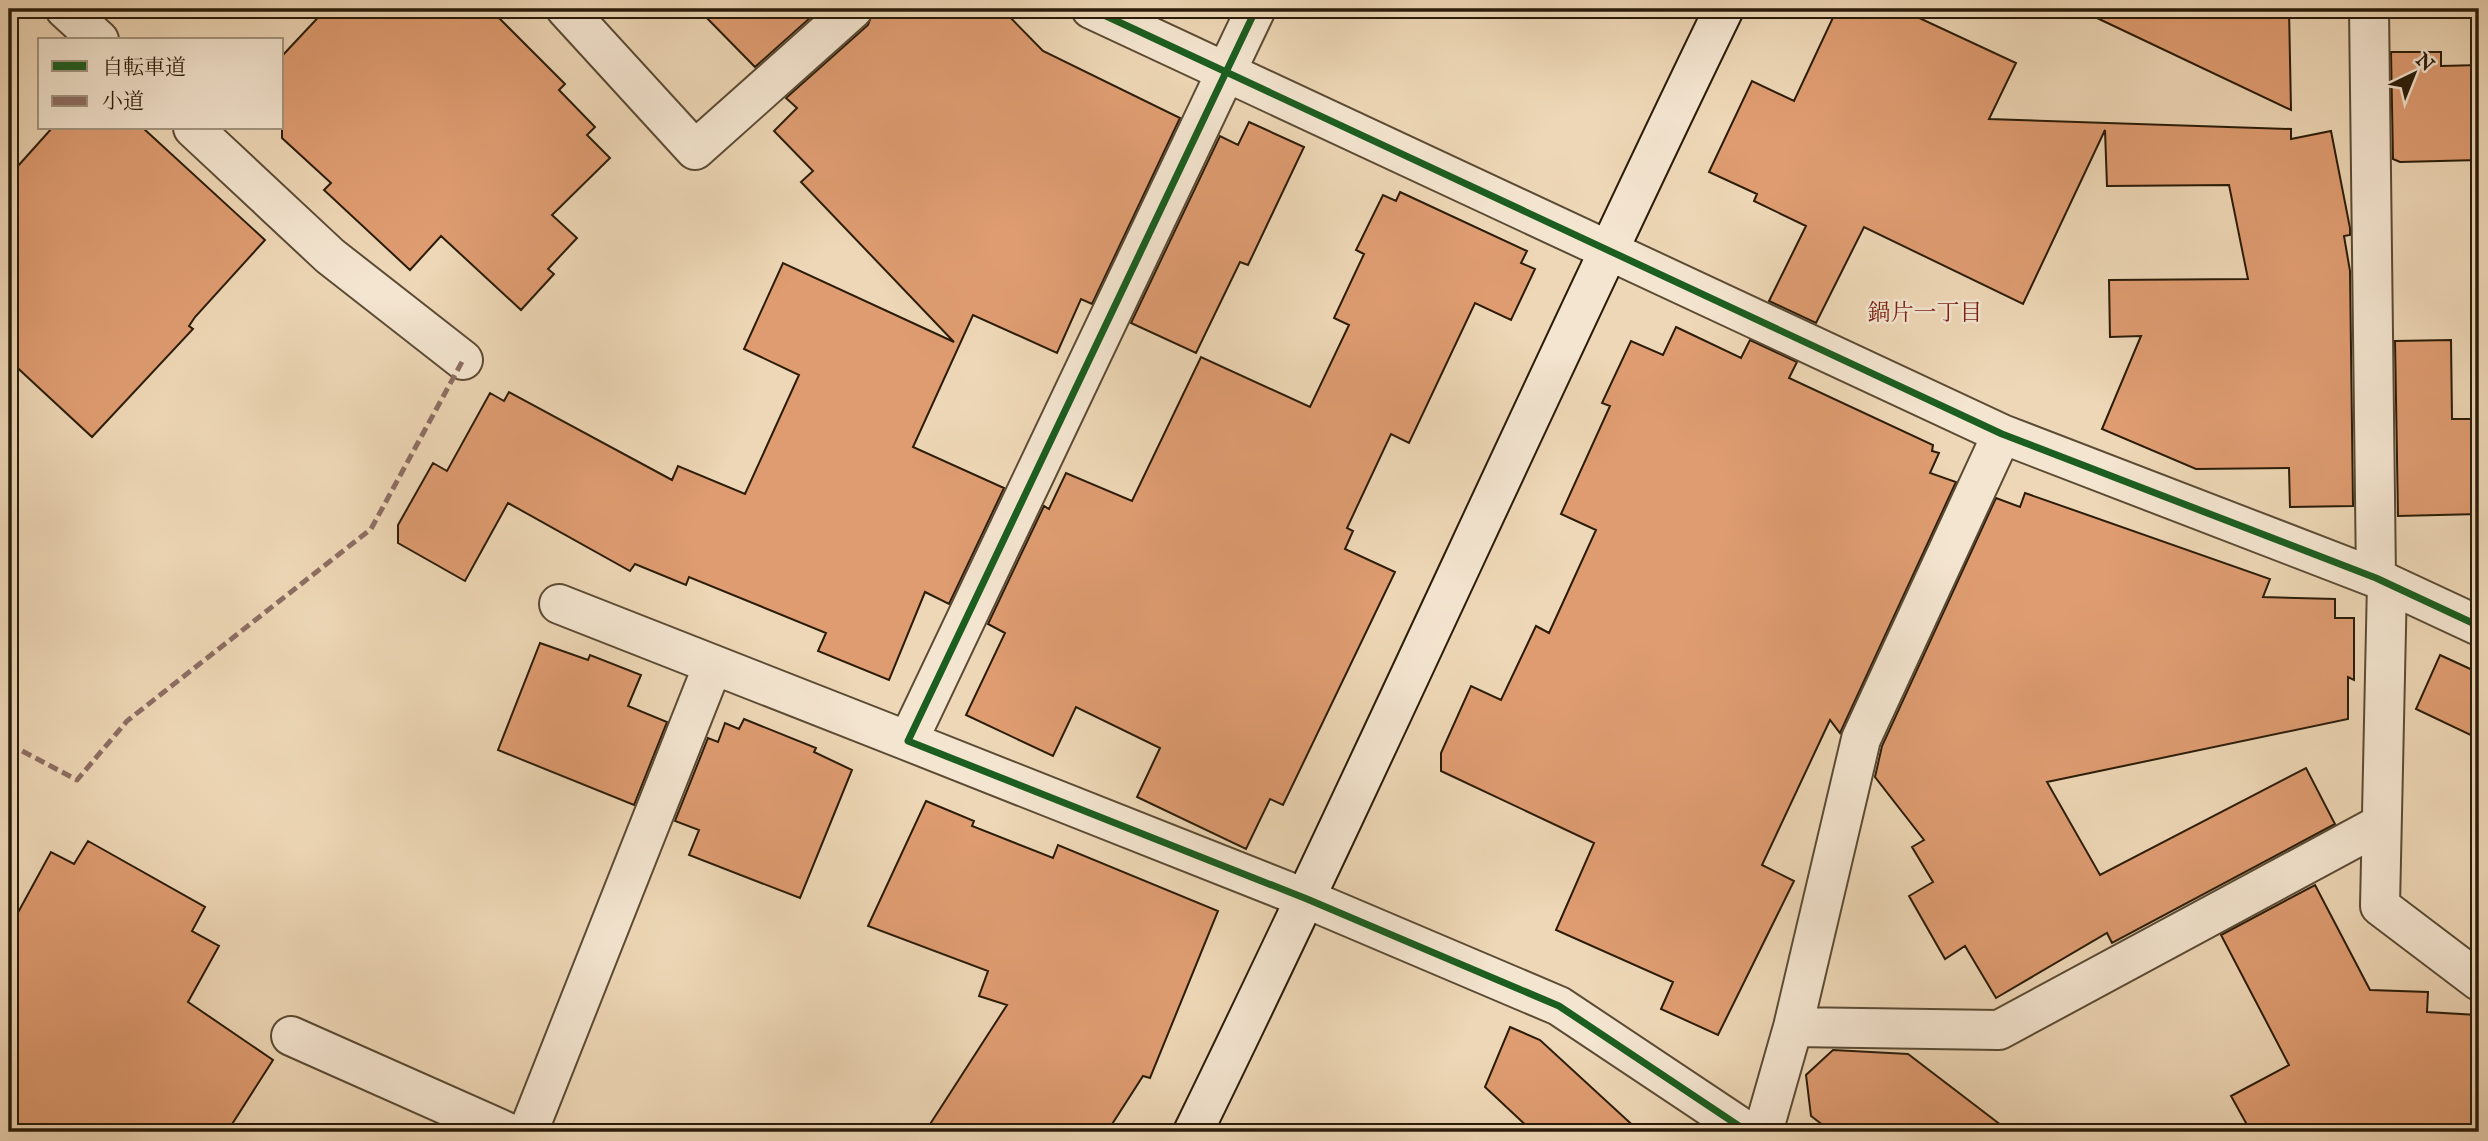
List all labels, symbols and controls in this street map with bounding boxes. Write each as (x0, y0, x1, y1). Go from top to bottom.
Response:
legend (38, 38, 284, 130)
north arrow (2380, 38, 2450, 108)
text: N (2409, 48, 2439, 78)
text: 自転車道 (102, 55, 186, 82)
text: 小道 (102, 89, 144, 116)
district label: 鍋片一丁目 (1868, 299, 1983, 328)

